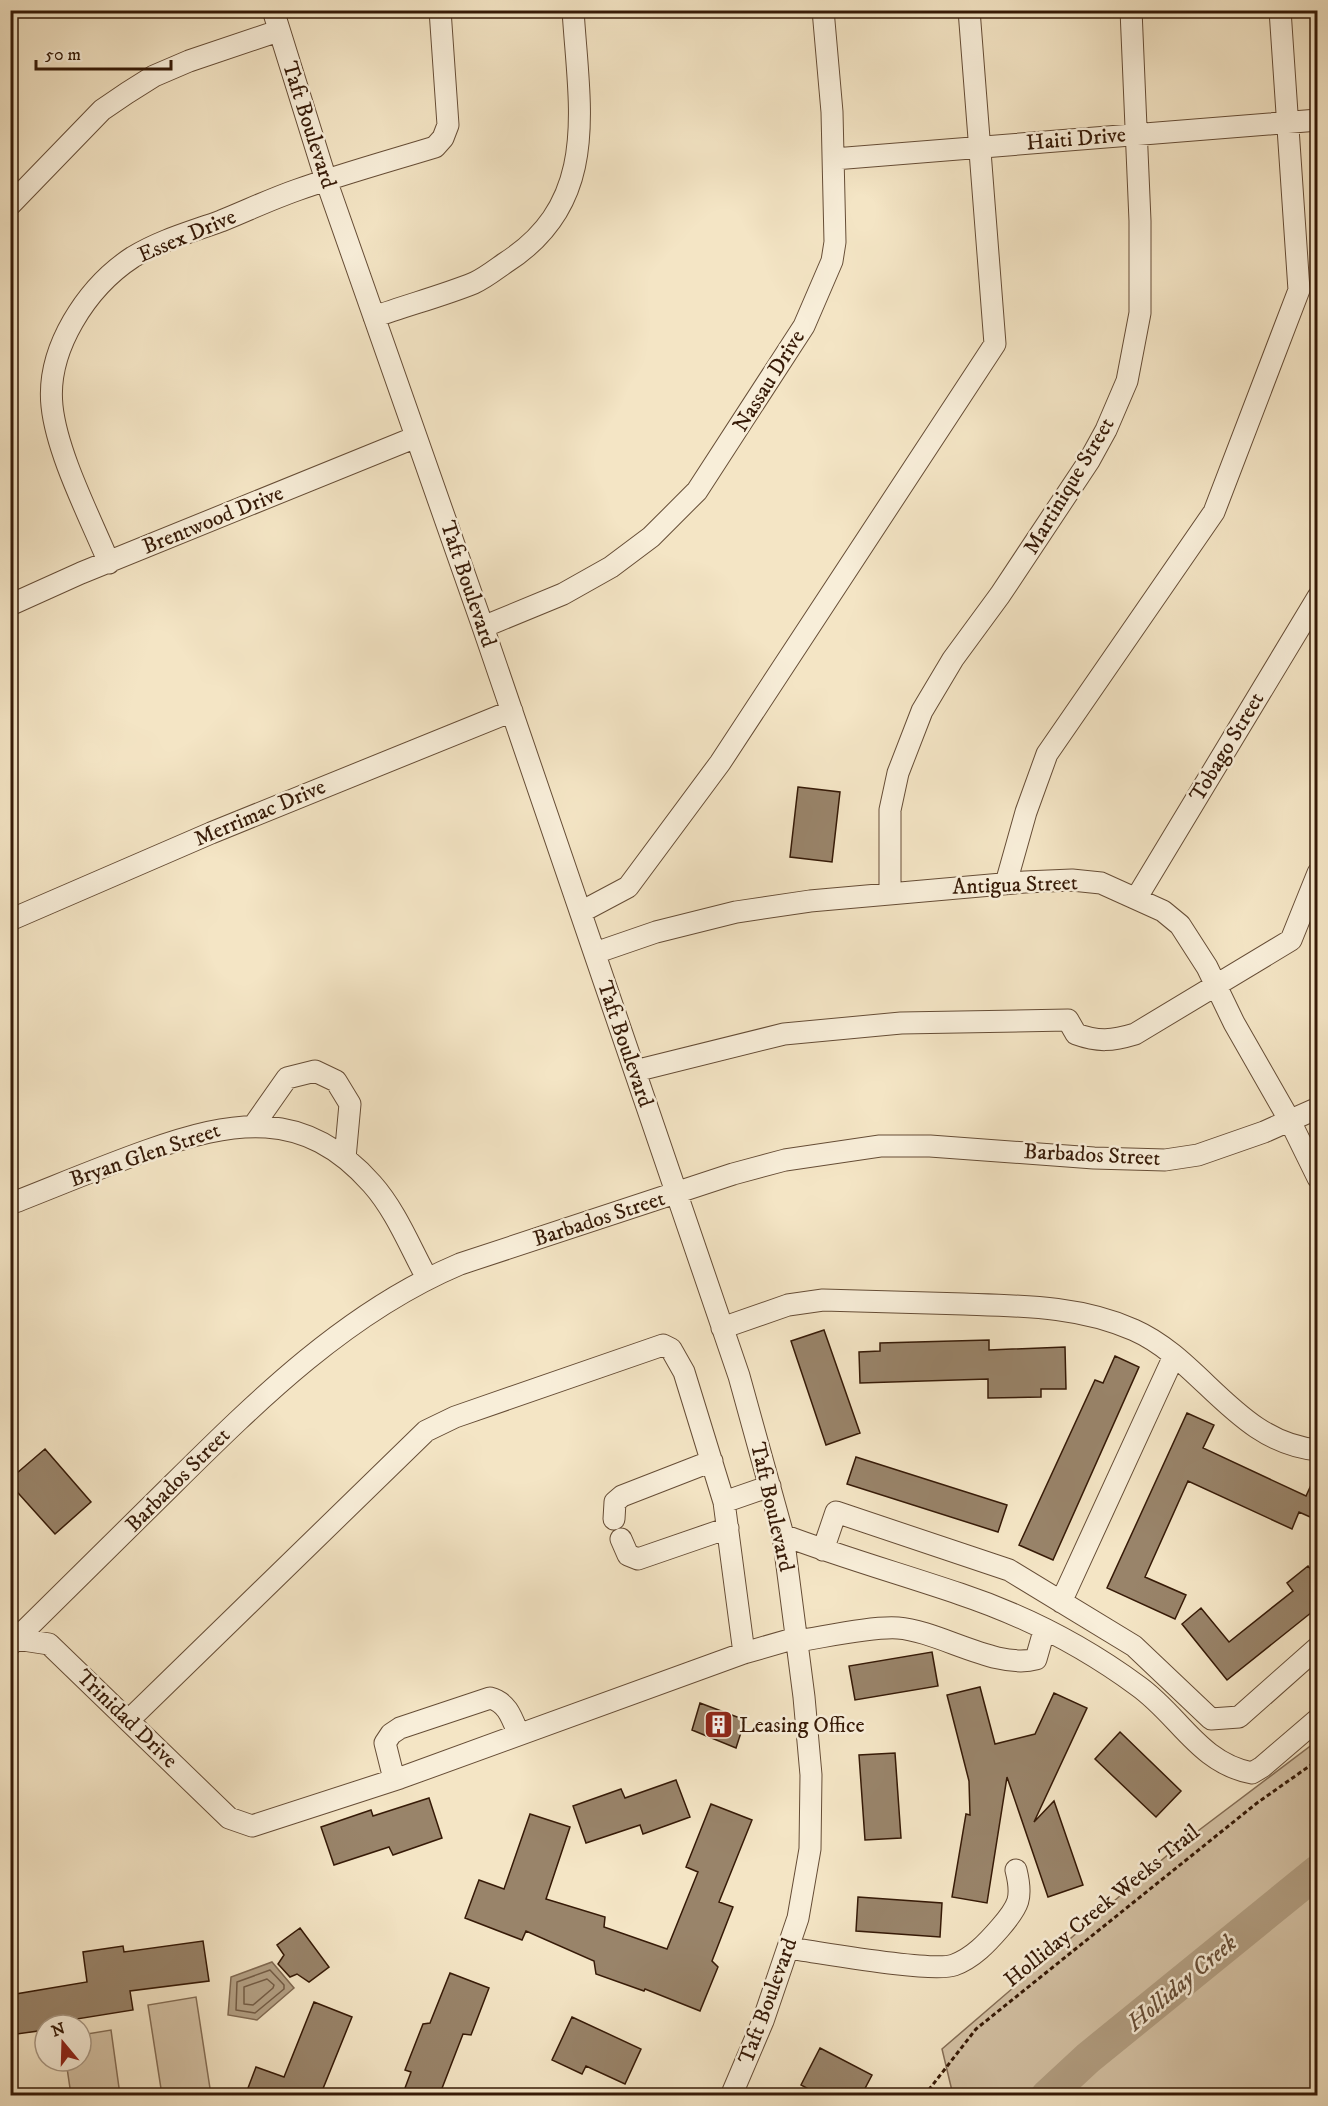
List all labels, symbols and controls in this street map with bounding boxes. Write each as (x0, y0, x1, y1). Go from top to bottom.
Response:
scale bar (36, 33, 171, 71)
text: 50 m (45, 44, 81, 66)
street label: Taft Boulevard (276, 58, 342, 192)
street label: Haiti Drive (1025, 121, 1127, 157)
street label: Essex Drive (134, 203, 240, 269)
street label: Nassau Drive (727, 325, 811, 437)
street label: Martinique Street (1018, 413, 1120, 559)
street label: Brentwood Drive (139, 479, 287, 561)
street label: Taft Boulevard (434, 517, 502, 651)
street label: Tobago Street (1184, 687, 1270, 807)
street label: Merrimac Drive (190, 773, 330, 853)
street label: Antigua Street (952, 869, 1078, 901)
street label: Taft Boulevard (591, 977, 659, 1111)
street label: Bryan Glen Street (66, 1117, 224, 1193)
street label: Barbados Street (1023, 1138, 1161, 1172)
street label: Barbados Street (530, 1185, 668, 1253)
street label: Barbados Street (120, 1422, 236, 1538)
street label: Taft Boulevard (744, 1440, 800, 1574)
street label: Trinidad Drive (71, 1664, 183, 1774)
building icon: Leasing Office (702, 1709, 734, 1741)
place label: Leasing Office (739, 1712, 865, 1739)
street label: Holliday Creek Weeks Trail (999, 1819, 1205, 1993)
water label: Holliday Creek (1121, 1929, 1243, 2037)
street label: Taft Boulevard (733, 1934, 803, 2068)
north arrow (33, 2013, 93, 2073)
text: N (49, 2018, 68, 2041)

